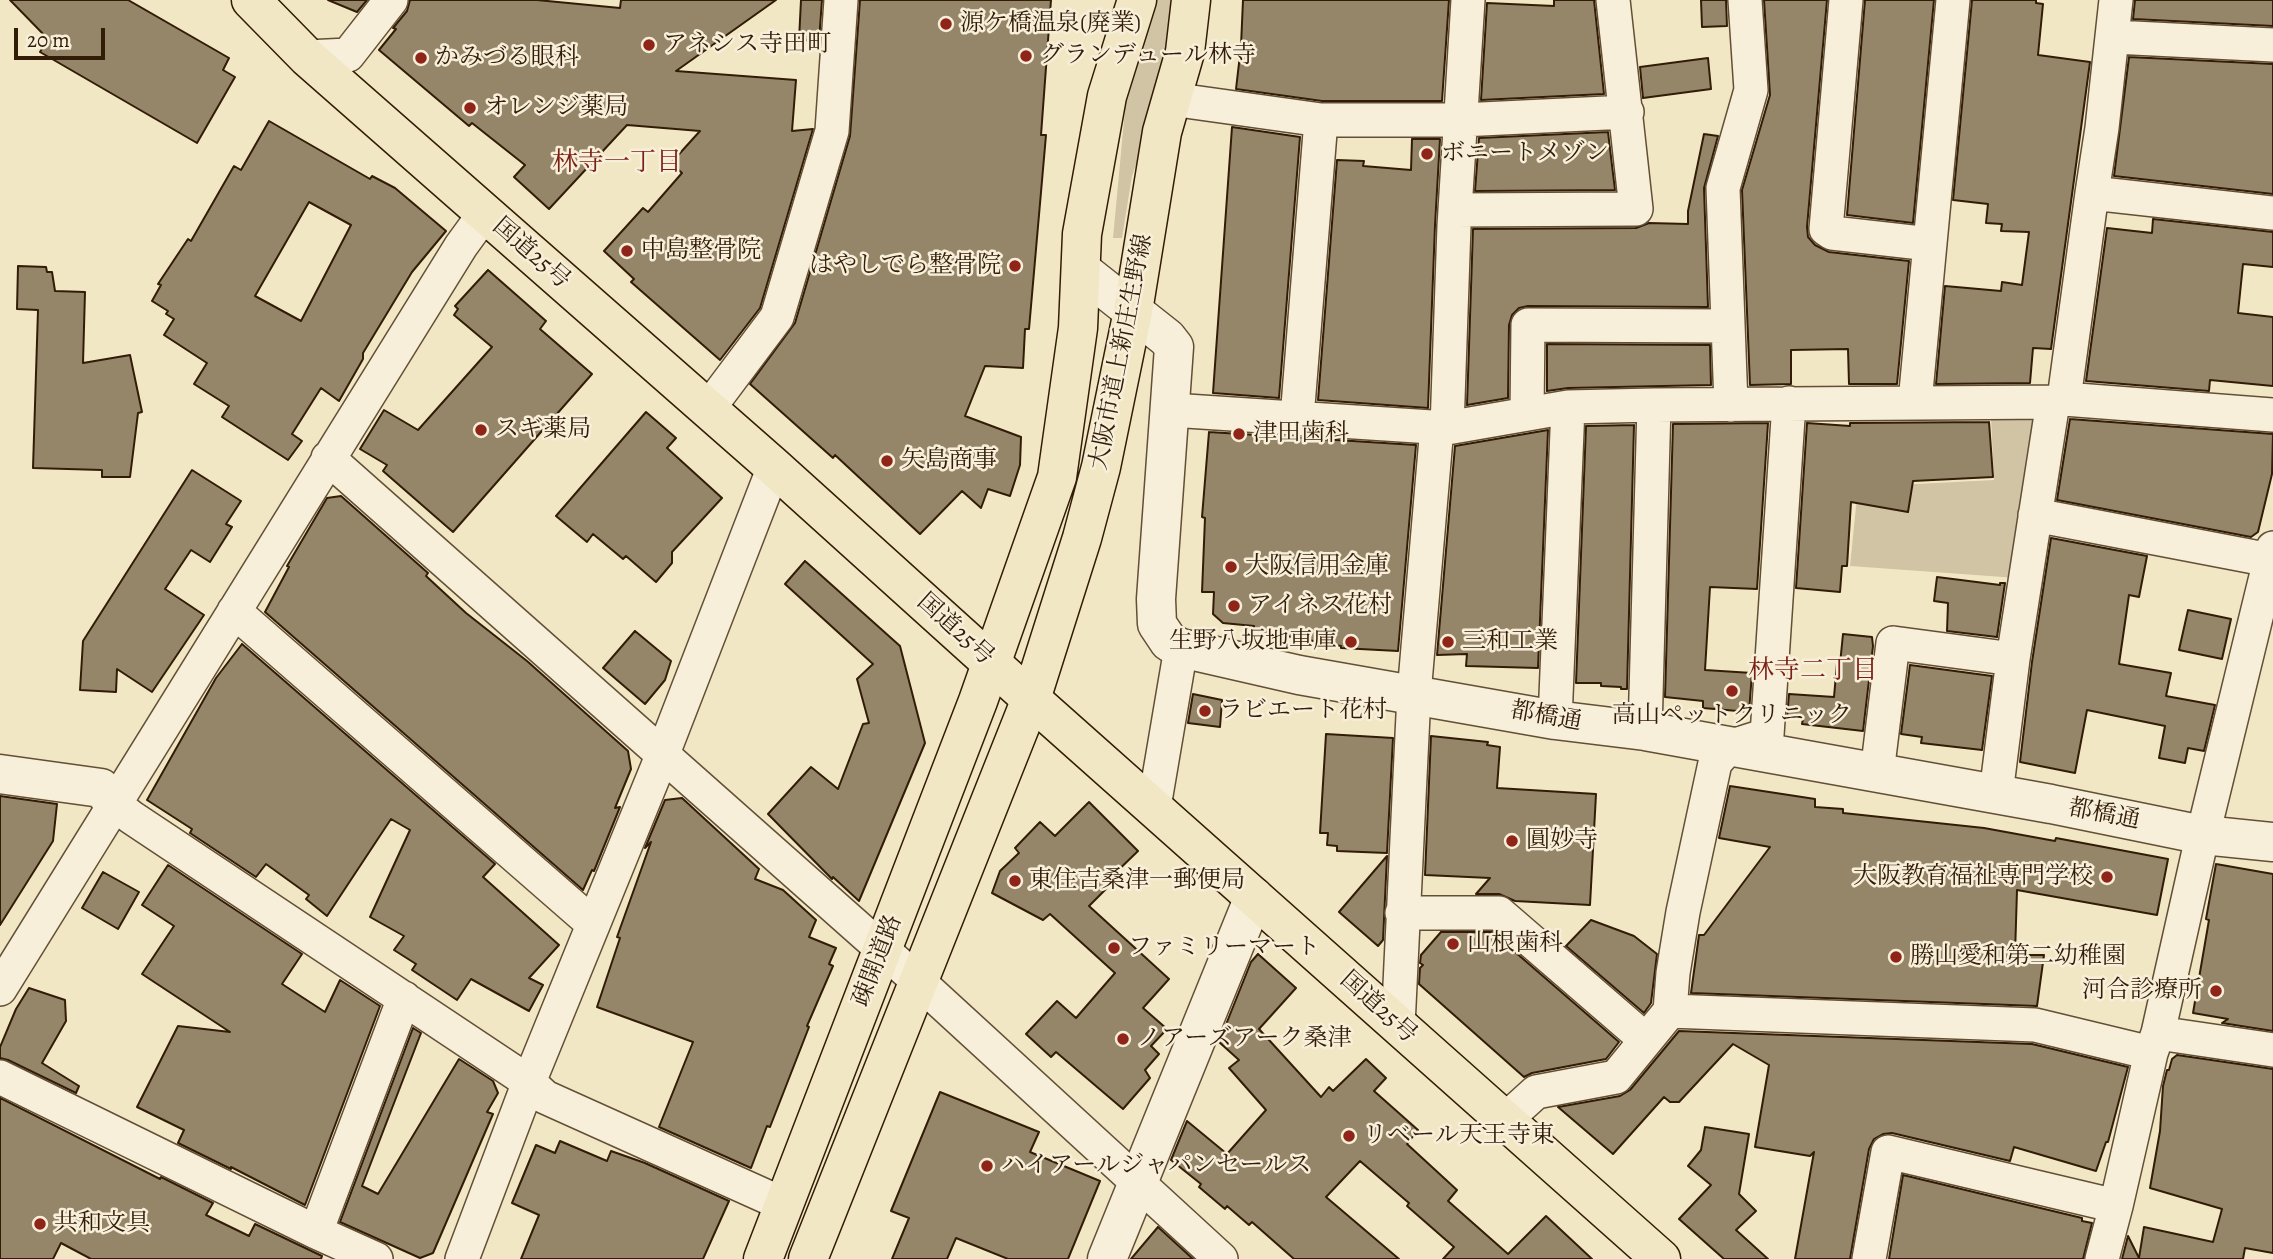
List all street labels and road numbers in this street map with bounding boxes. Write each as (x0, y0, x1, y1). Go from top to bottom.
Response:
street label: 国道25号 (486, 212, 576, 296)
street label: 大阪市道上新庄生野線 (1085, 231, 1159, 473)
street label: 国道25号 (911, 588, 999, 672)
street label: 都橋通 (1508, 697, 1584, 737)
street label: 都橋通 (2066, 794, 2142, 836)
street label: 疎開道路 (847, 911, 909, 1011)
street label: 国道25号 (1334, 966, 1422, 1050)

